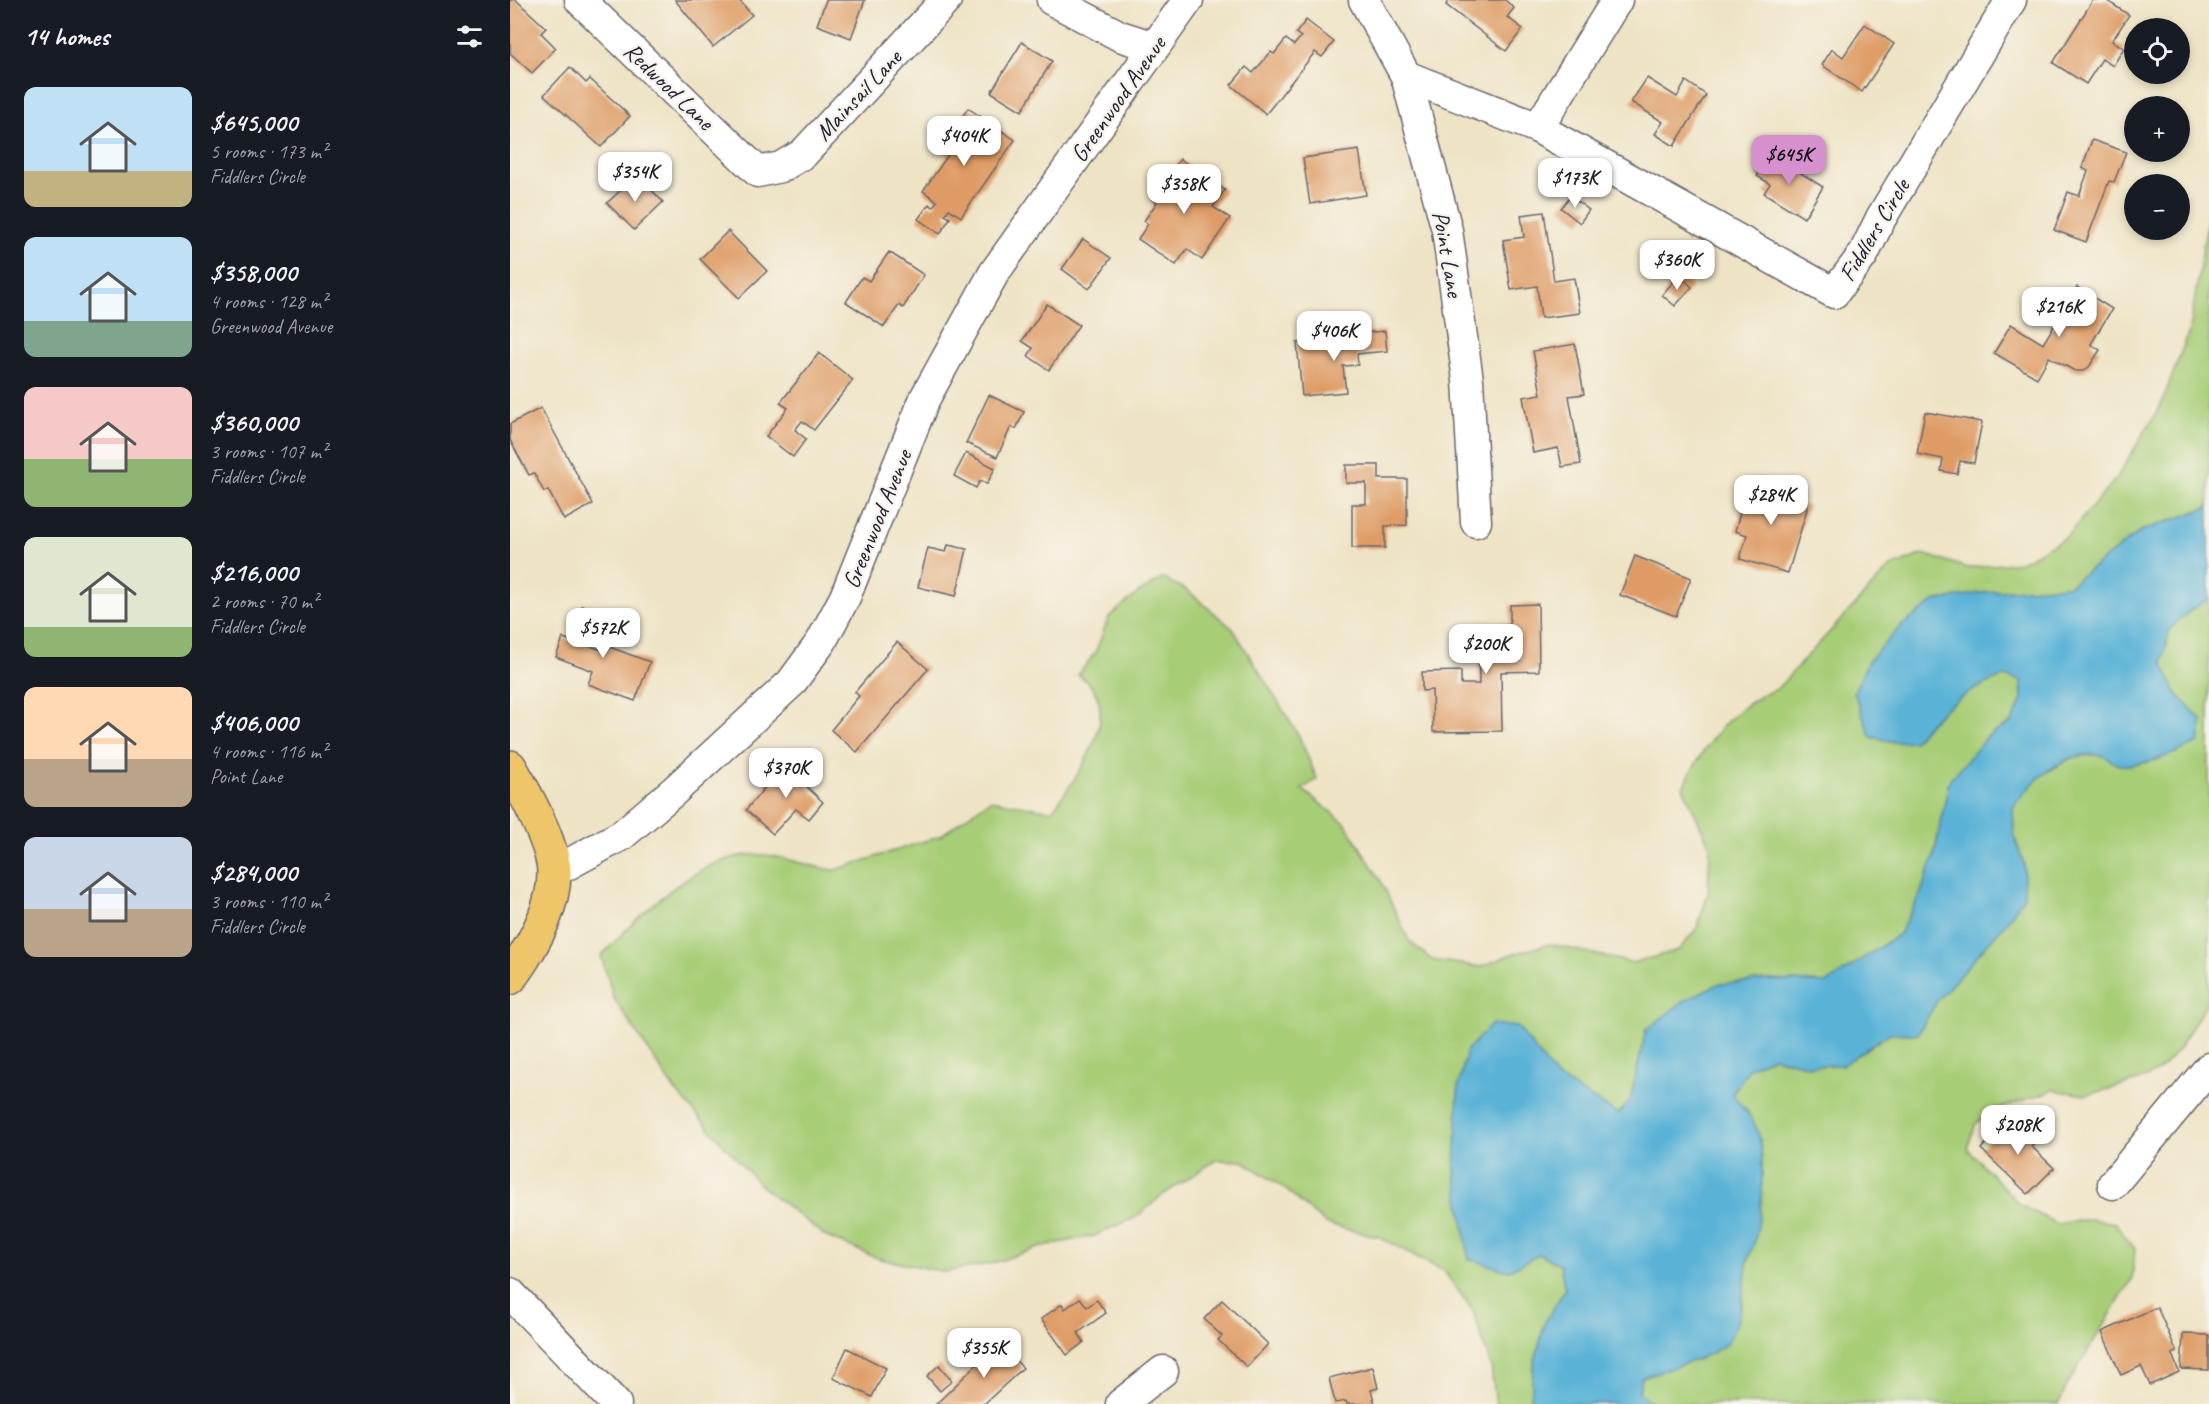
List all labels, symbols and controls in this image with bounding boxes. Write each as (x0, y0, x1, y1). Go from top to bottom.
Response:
map controls (2124, 18, 2190, 240)
button: locate (2124, 18, 2190, 84)
text: 14 homes (24, 20, 109, 53)
icon: filters (453, 20, 486, 53)
street label: Greenwood Avenue (1064, 29, 1174, 168)
street label: Redwood Lane (618, 36, 722, 138)
street label: Mainsail Lane (808, 42, 909, 147)
button: + (2124, 96, 2190, 162)
text: $645,000 (210, 106, 297, 139)
icon: home (72, 111, 144, 183)
pin: $404K (922, 116, 1006, 167)
text: $404K (941, 123, 987, 148)
pin: $645K (1747, 135, 1831, 186)
text: 5 rooms · 173 m² (210, 139, 327, 164)
text: $645K (1766, 142, 1812, 167)
pin: $354K (593, 152, 677, 203)
pin: $173K (1533, 158, 1617, 209)
text: $354K (612, 159, 658, 184)
text: Fiddlers Circle (210, 164, 305, 189)
pin: $358K (1142, 164, 1226, 215)
text: $173K (1552, 165, 1598, 190)
text: $358K (1161, 171, 1207, 196)
street label: Fiddlers Circle (1832, 172, 1917, 287)
button: − (2124, 174, 2190, 240)
street label: Point Lane (1426, 209, 1471, 301)
pin: $360K (1635, 240, 1719, 291)
text: $360K (1654, 247, 1700, 272)
text: $358,000 (210, 256, 297, 289)
icon: home (72, 261, 144, 333)
pin: $216K (2017, 287, 2101, 338)
text: 4 rooms · 128 m² (210, 289, 327, 314)
text: $216K (2036, 294, 2082, 319)
pin: $406K (1292, 311, 1376, 362)
text: Greenwood Avenue (210, 314, 332, 339)
text: $406K (1311, 318, 1357, 343)
text: $360,000 (210, 406, 298, 439)
icon: home (72, 411, 144, 483)
text: 3 rooms · 107 m² (210, 439, 327, 464)
street label: Greenwood Avenue (836, 443, 919, 593)
text: Fiddlers Circle (210, 464, 305, 489)
pin: $284K (1729, 475, 1813, 526)
text: $284K (1748, 482, 1794, 507)
text: $216,000 (210, 556, 298, 589)
icon: home (72, 561, 144, 633)
text: 2 rooms · 70 m² (210, 589, 318, 614)
pin: $572K (561, 608, 645, 659)
text: Fiddlers Circle (210, 614, 305, 639)
text: $572K (580, 615, 626, 640)
pin: $200K (1444, 624, 1528, 675)
text: $200K (1463, 631, 1509, 656)
text: $406,000 (210, 706, 298, 739)
icon: home (72, 711, 144, 783)
text: 4 rooms · 116 m² (210, 739, 327, 764)
pin: $370K (744, 748, 828, 799)
text: $370K (763, 755, 809, 780)
text: Point Lane (210, 764, 282, 789)
text: $284,000 (210, 856, 297, 889)
icon: home (72, 861, 144, 933)
text: 3 rooms · 110 m² (210, 889, 327, 914)
text: Fiddlers Circle (210, 914, 305, 939)
pin: $208K (1976, 1105, 2060, 1156)
text: $208K (1995, 1112, 2041, 1137)
pin: $355K (942, 1328, 1026, 1379)
text: $355K (961, 1335, 1007, 1360)

